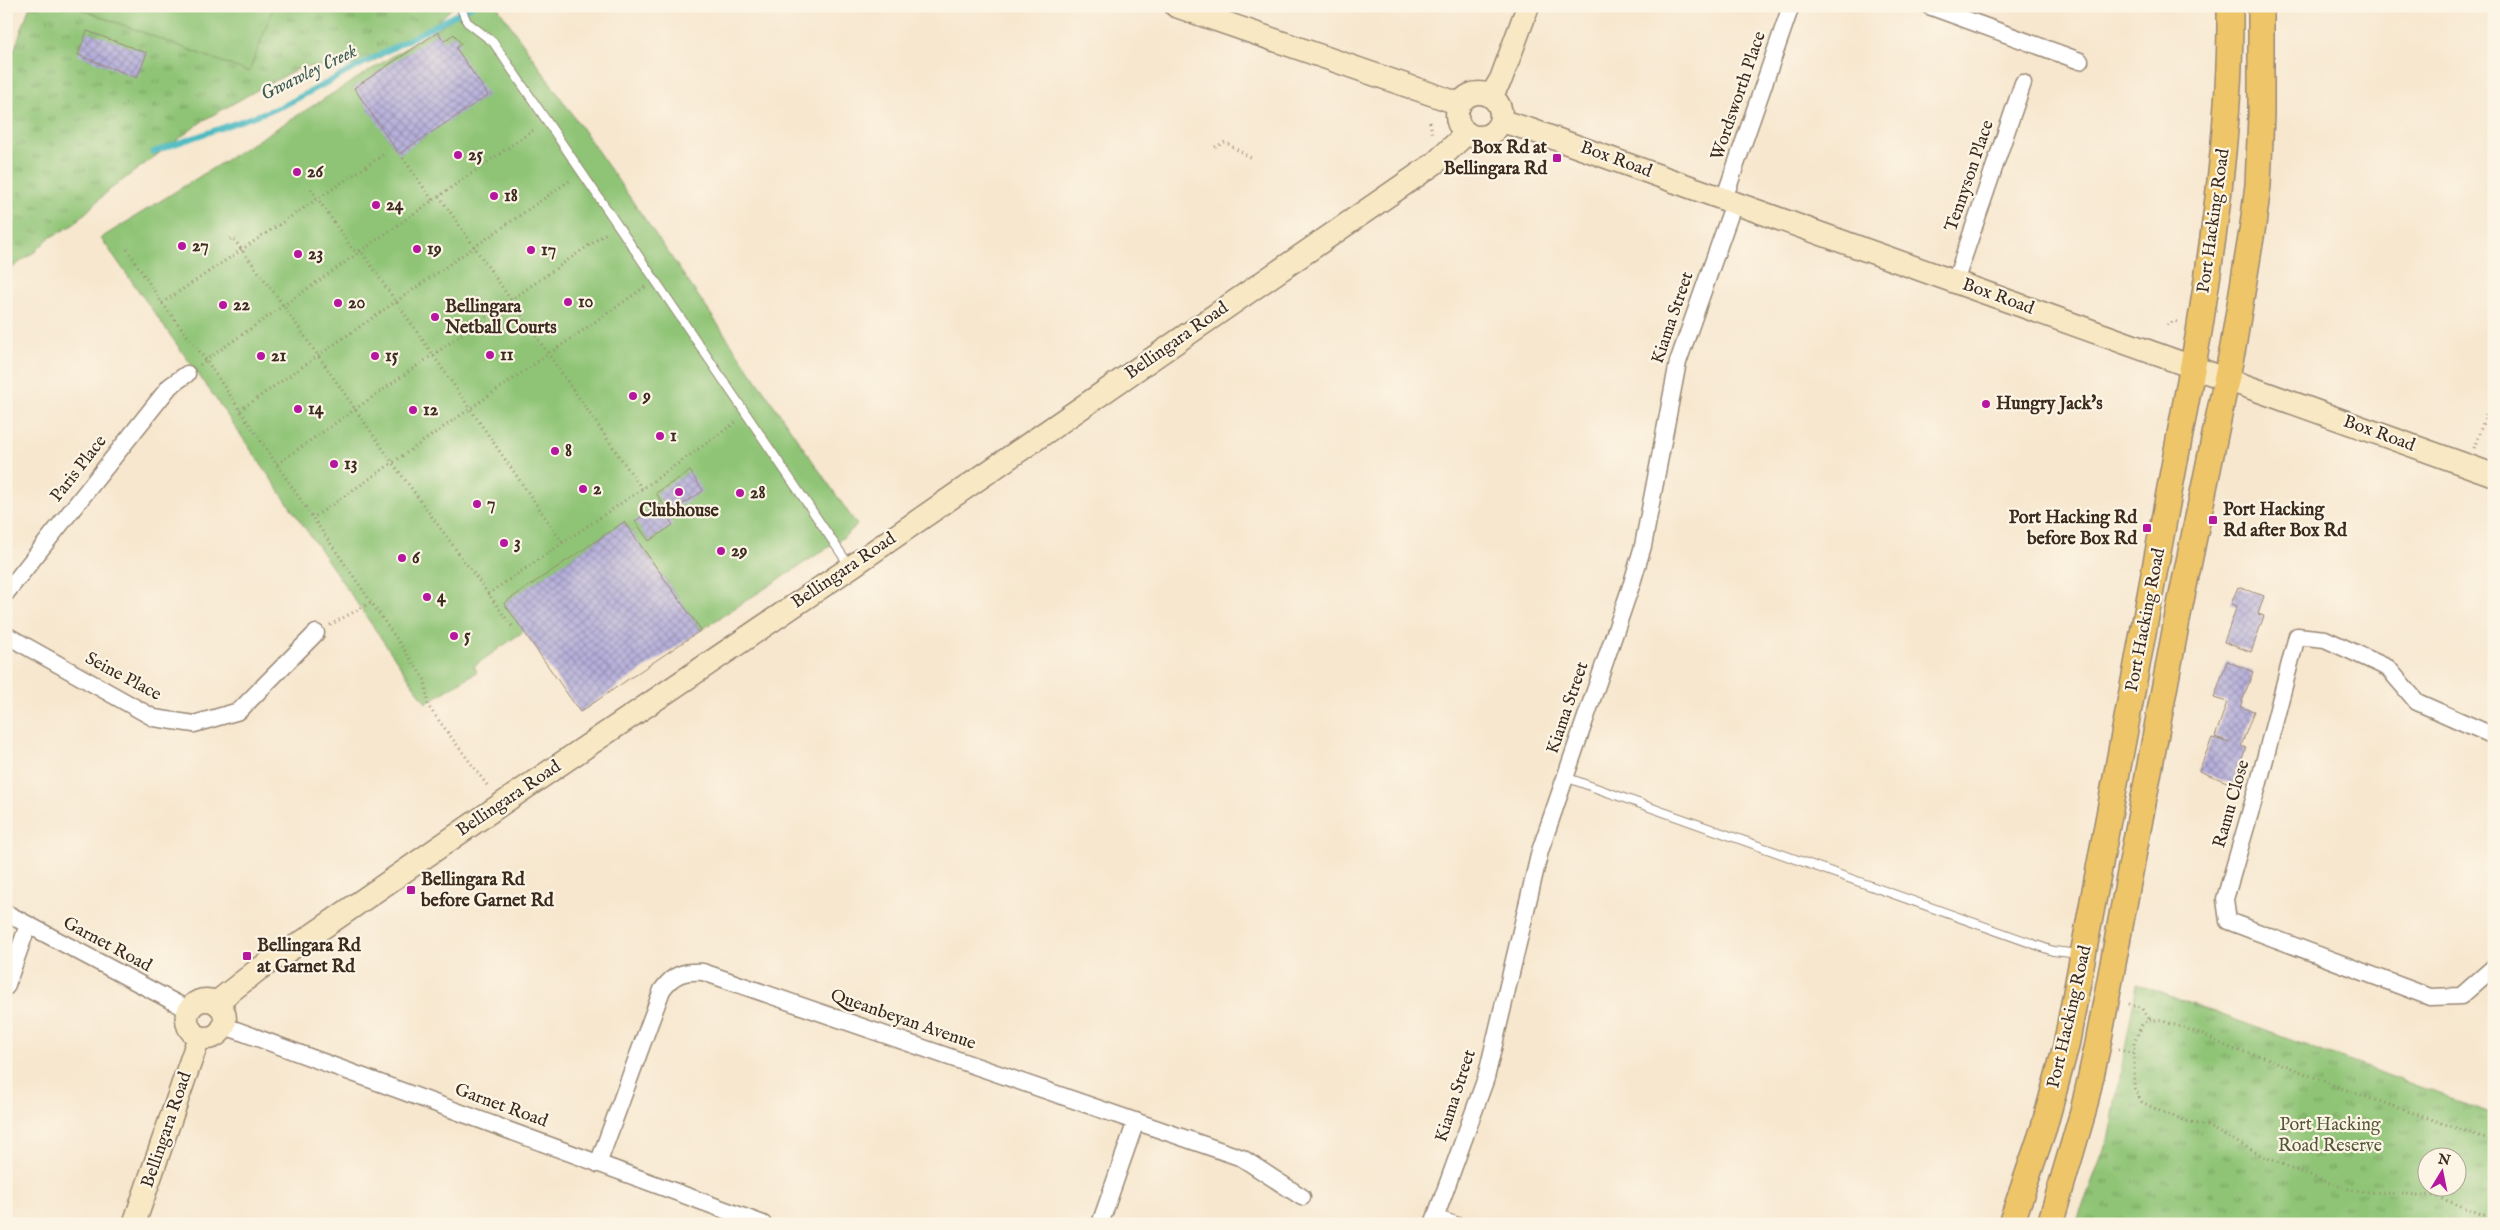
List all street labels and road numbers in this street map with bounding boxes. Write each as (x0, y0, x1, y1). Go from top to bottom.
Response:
street label: Wordsworth Place (1706, 28, 1772, 164)
street label: Tennyson Place (1940, 117, 2000, 235)
street label: Box Road (1577, 136, 1655, 184)
street label: Port Hacking Road (2192, 147, 2236, 295)
street label: Kiama Street (1647, 269, 1699, 367)
street label: Box Road (1959, 273, 2037, 321)
street label: Bellingara Road (1121, 297, 1233, 385)
street label: Box Road (2340, 410, 2418, 458)
street label: Paris Place (46, 431, 112, 507)
street label: Bellingara Road (787, 527, 901, 614)
street label: Port Hacking Road (2121, 546, 2171, 694)
street label: Seine Place (81, 647, 165, 707)
street label: Kiama Street (1542, 659, 1594, 757)
street label: Bellingara Road (452, 755, 566, 842)
street label: Ramu Close (2208, 757, 2256, 851)
street label: Garnet Road (59, 912, 156, 978)
street label: Port Hacking Road (2042, 943, 2098, 1091)
street label: Queanbeyan Avenue (827, 984, 979, 1056)
street label: Kiama Street (1430, 1047, 1482, 1145)
street label: Bellingara Road (136, 1069, 198, 1191)
street label: Garnet Road (451, 1079, 551, 1134)

